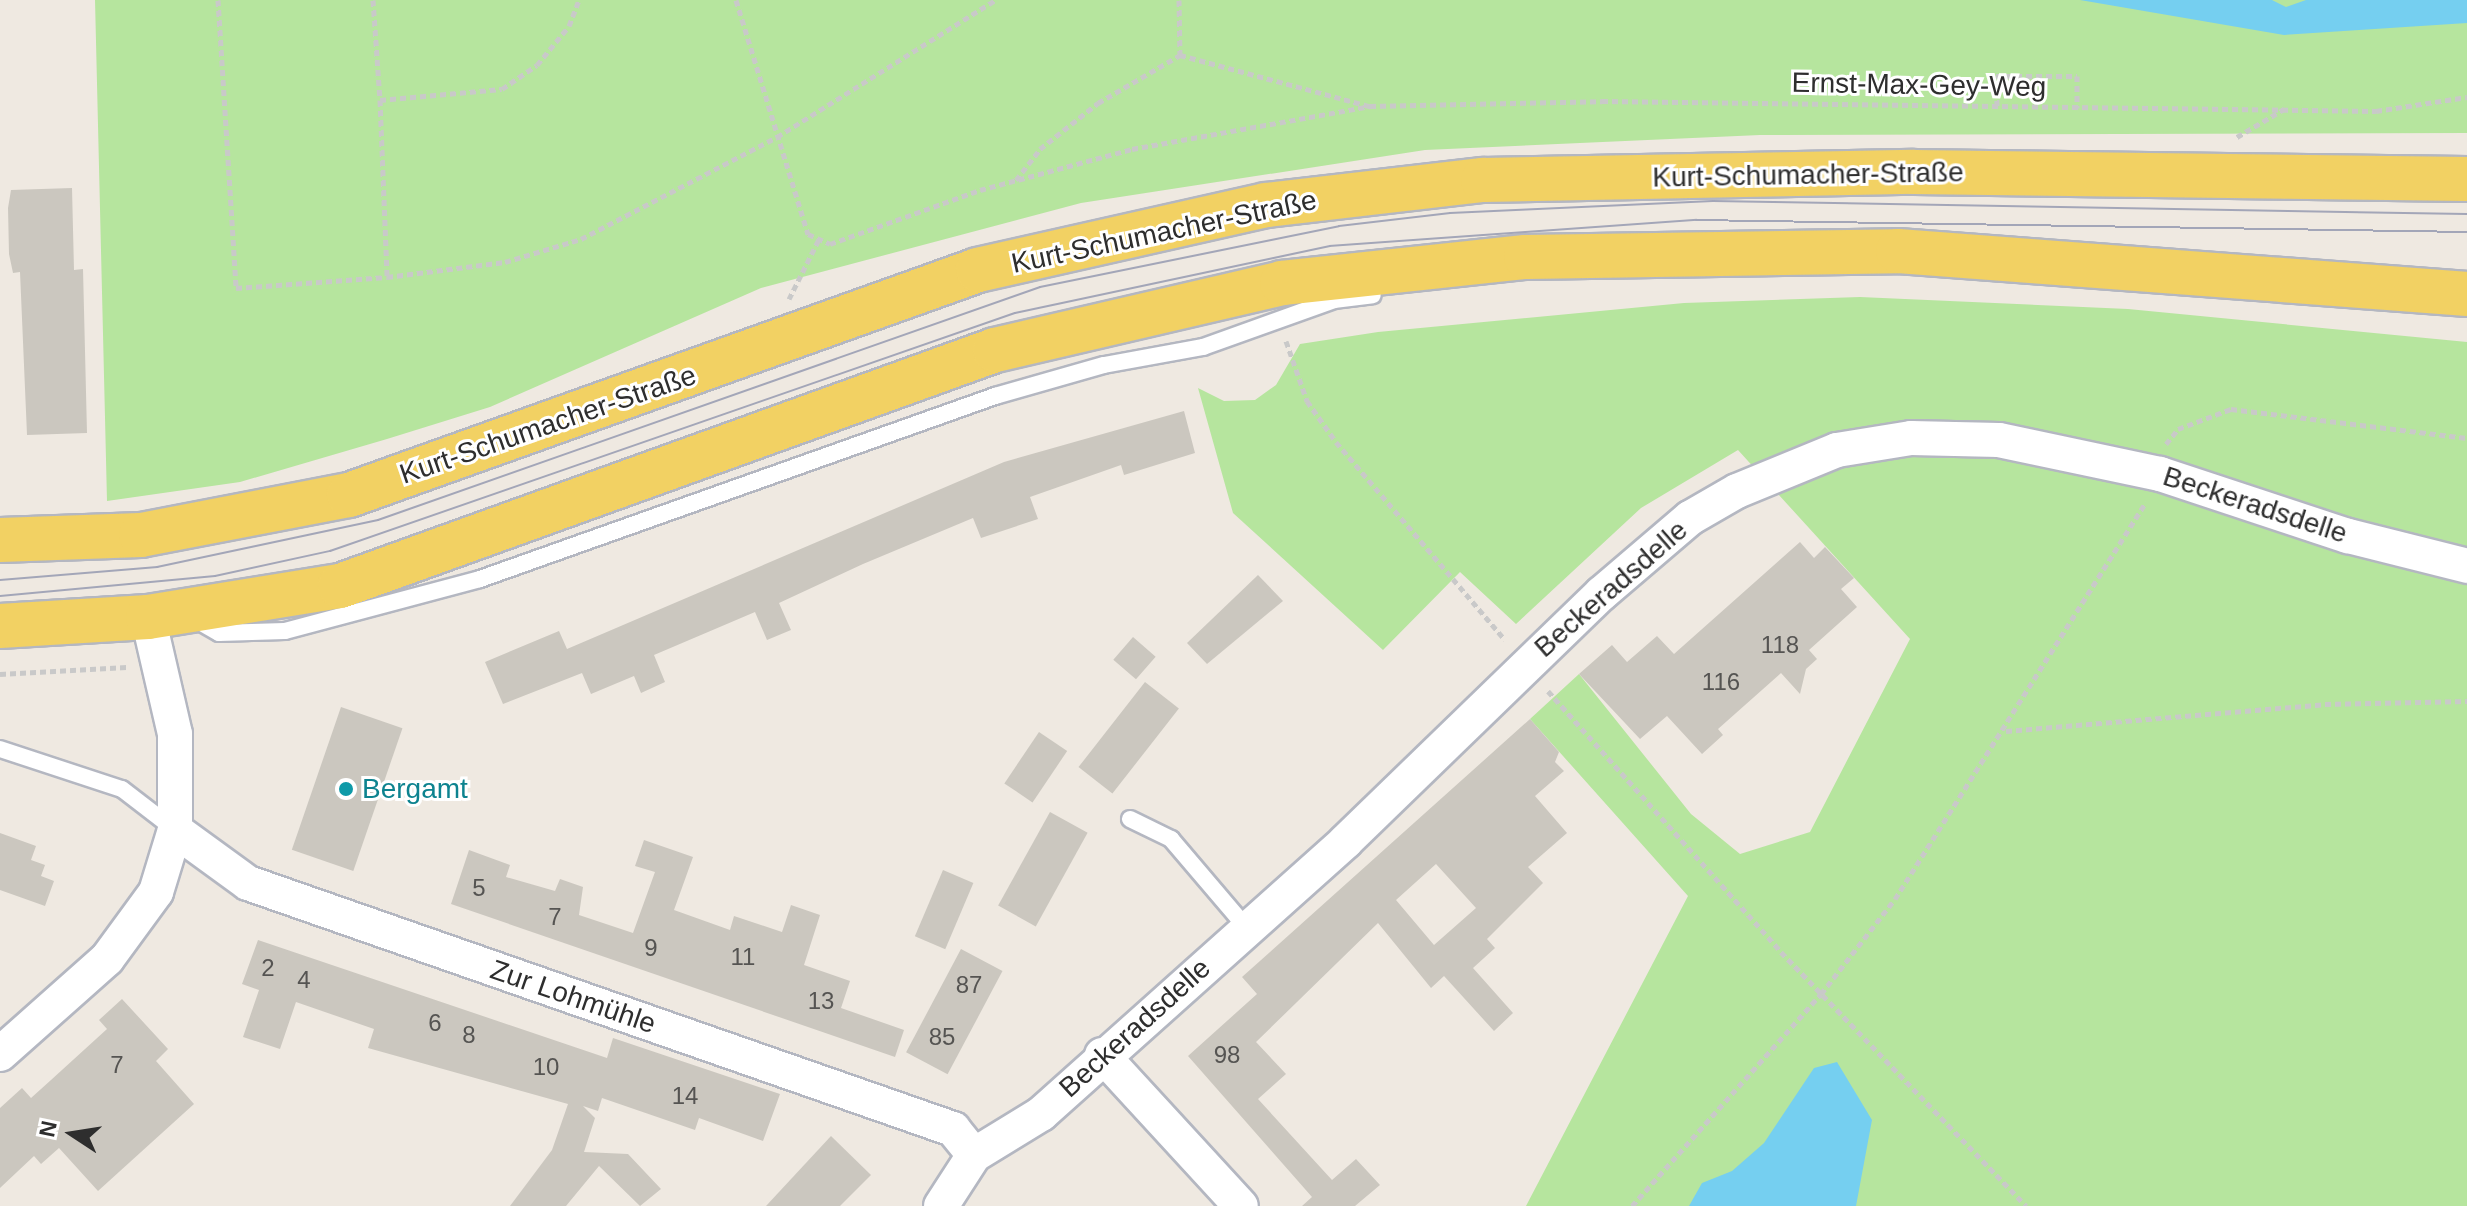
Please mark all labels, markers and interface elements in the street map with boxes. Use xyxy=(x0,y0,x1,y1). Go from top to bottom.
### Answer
street label: Ernst-Max-Gey-Weg xyxy=(1791,66,2047,104)
street label: Kurt-Schumacher-Straße xyxy=(1652,155,1964,195)
street label: Kurt-Schumacher-Straße xyxy=(1008,183,1320,281)
street label: Kurt-Schumacher-Straße xyxy=(395,358,701,492)
street label: Beckeradsdelle xyxy=(2159,459,2351,551)
street label: Beckeradsdelle xyxy=(1528,514,1694,664)
house number: 118 xyxy=(1761,631,1799,659)
house number: 116 xyxy=(1702,668,1740,696)
place label: Bergamt xyxy=(362,772,468,806)
marker: Bergamt xyxy=(337,780,355,798)
house number: 5 xyxy=(472,874,486,902)
house number: 7 xyxy=(548,903,562,931)
house number: 9 xyxy=(644,934,658,962)
house number: 11 xyxy=(731,943,755,971)
street label: Beckeradsdelle xyxy=(1053,951,1217,1105)
street label: Zur Lohmühle xyxy=(486,953,660,1041)
house number: 2 xyxy=(261,954,275,982)
house number: 4 xyxy=(297,966,311,994)
house number: 87 xyxy=(956,971,982,999)
house number: 13 xyxy=(808,987,834,1015)
house number: 6 xyxy=(428,1009,442,1037)
house number: 8 xyxy=(462,1021,476,1049)
house number: 85 xyxy=(929,1023,955,1051)
house number: 98 xyxy=(1214,1041,1240,1069)
house number: 7 xyxy=(110,1051,124,1079)
house number: 10 xyxy=(533,1053,559,1081)
house number: 14 xyxy=(672,1082,698,1110)
north arrow xyxy=(32,1094,112,1174)
text: N xyxy=(34,1119,62,1139)

